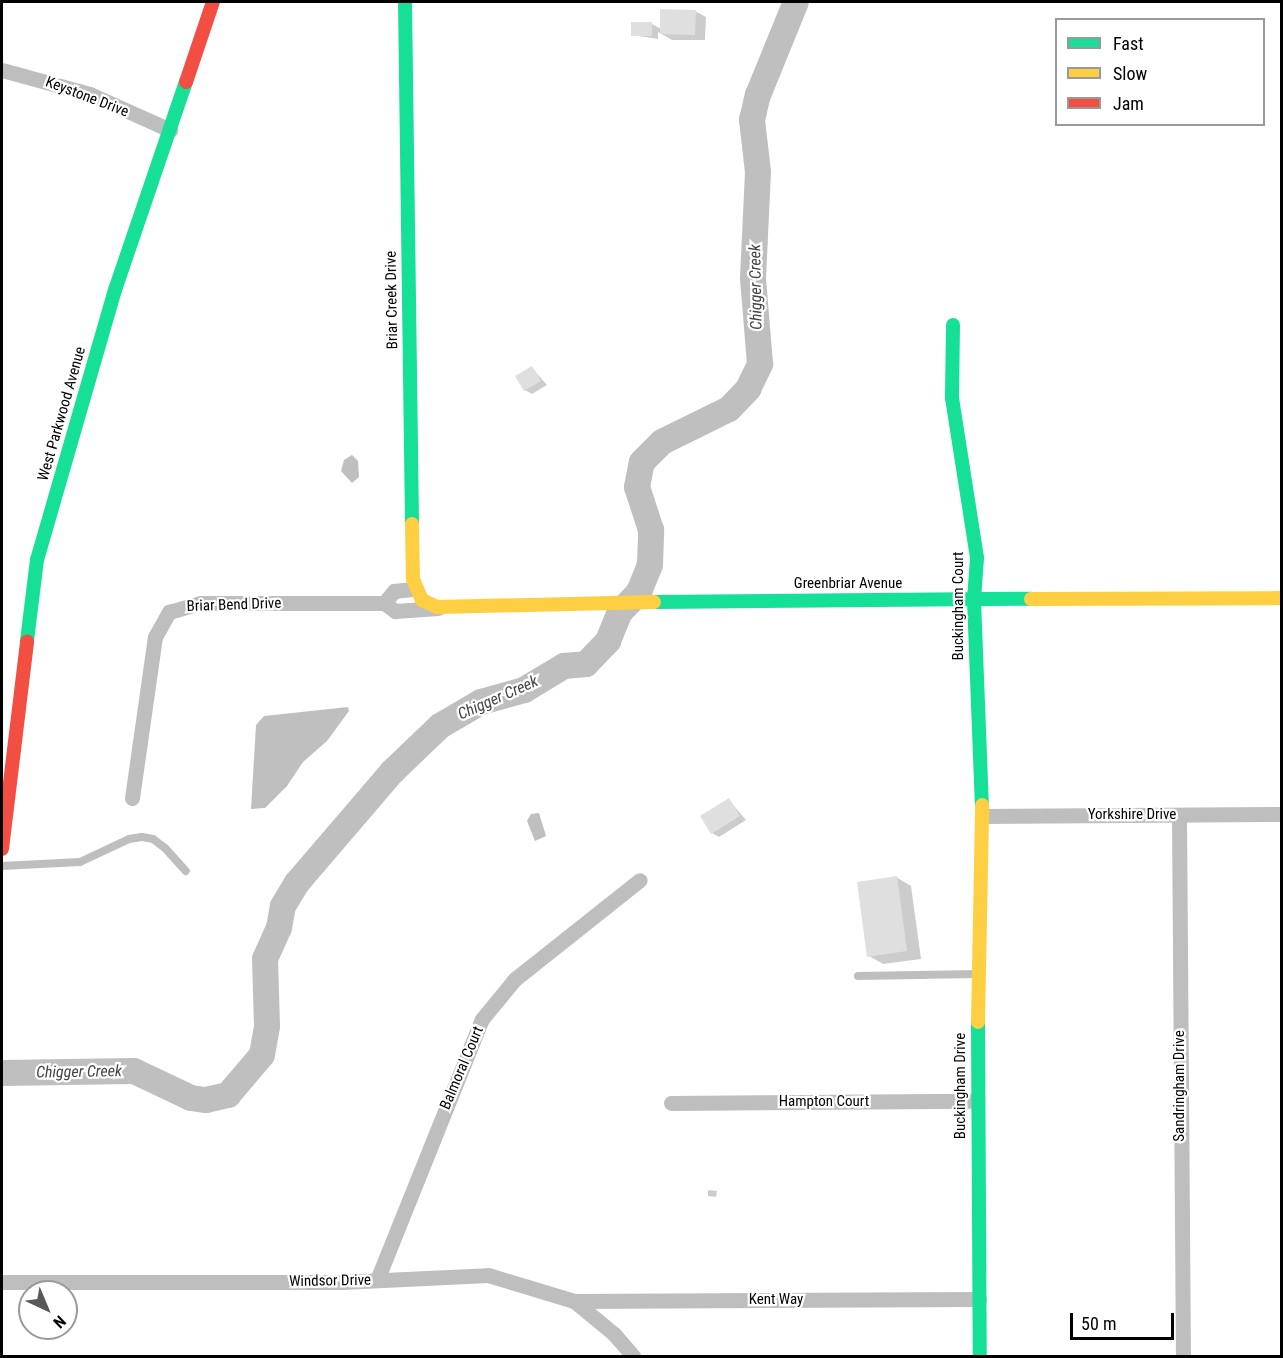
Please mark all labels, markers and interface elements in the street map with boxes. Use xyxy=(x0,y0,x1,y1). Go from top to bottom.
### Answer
legend xyxy=(1055,18,1265,126)
text: Fast xyxy=(1113,33,1144,54)
text: Slow xyxy=(1113,63,1147,84)
street label: Keystone Drive xyxy=(43,73,131,121)
text: Jam xyxy=(1113,93,1144,114)
water label: Chigger Creek xyxy=(746,244,766,330)
street label: Briar Creek Drive xyxy=(382,251,402,349)
street label: West Parkwood Avenue xyxy=(34,345,90,483)
street label: Buckingham Court xyxy=(950,551,968,661)
street label: Greenbriar Avenue xyxy=(794,575,902,593)
street label: Briar Bend Drive xyxy=(186,594,282,616)
water label: Chigger Creek xyxy=(455,672,541,724)
street label: Yorkshire Drive xyxy=(1088,806,1176,824)
street label: Balmoral Court xyxy=(436,1024,488,1112)
street label: Sandringham Drive xyxy=(1171,1030,1189,1142)
street label: Buckingham Drive xyxy=(952,1033,970,1139)
water label: Chigger Creek xyxy=(36,1062,122,1082)
street label: Hampton Court xyxy=(779,1093,869,1111)
street label: Windsor Drive xyxy=(289,1271,371,1291)
north arrow xyxy=(18,1280,78,1340)
street label: Kent Way xyxy=(749,1291,803,1309)
scale bar xyxy=(1073,1301,1176,1339)
text: N xyxy=(49,1312,70,1332)
text: 50 m xyxy=(1081,1313,1116,1334)

